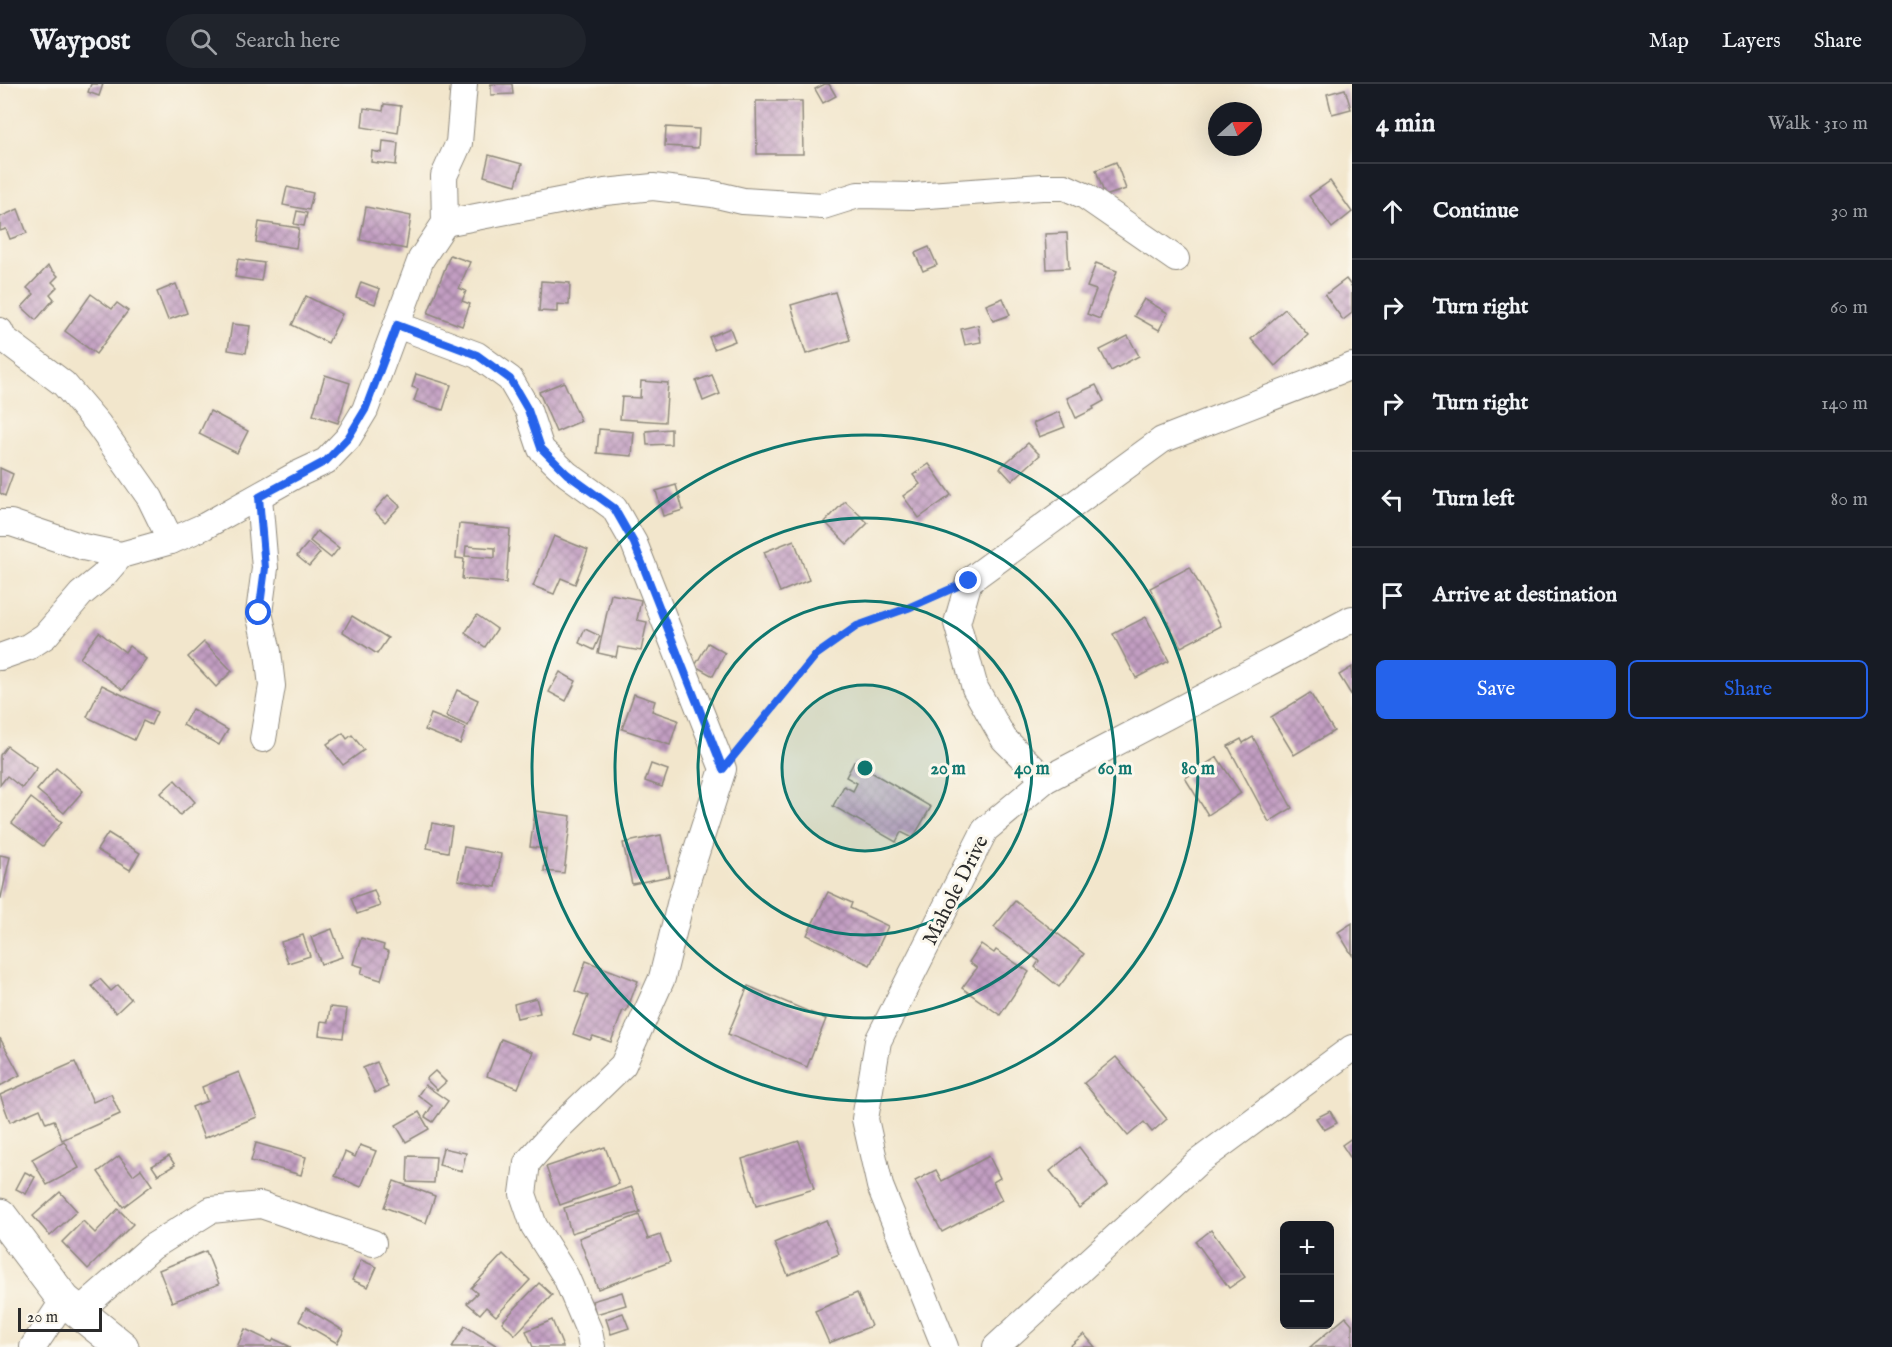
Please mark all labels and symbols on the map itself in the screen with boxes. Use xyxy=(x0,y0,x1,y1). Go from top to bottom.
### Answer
north arrow xyxy=(1208,102,1262,156)
route end xyxy=(955,567,981,593)
route start xyxy=(245,599,271,625)
centre of rings xyxy=(855,758,875,778)
text: 20 m xyxy=(930,758,966,781)
text: 40 m xyxy=(1014,758,1050,781)
text: 60 m xyxy=(1098,758,1132,781)
text: 80 m xyxy=(1181,758,1215,781)
street label: Mahole Drive xyxy=(917,831,996,950)
scale bar xyxy=(18,1305,102,1332)

